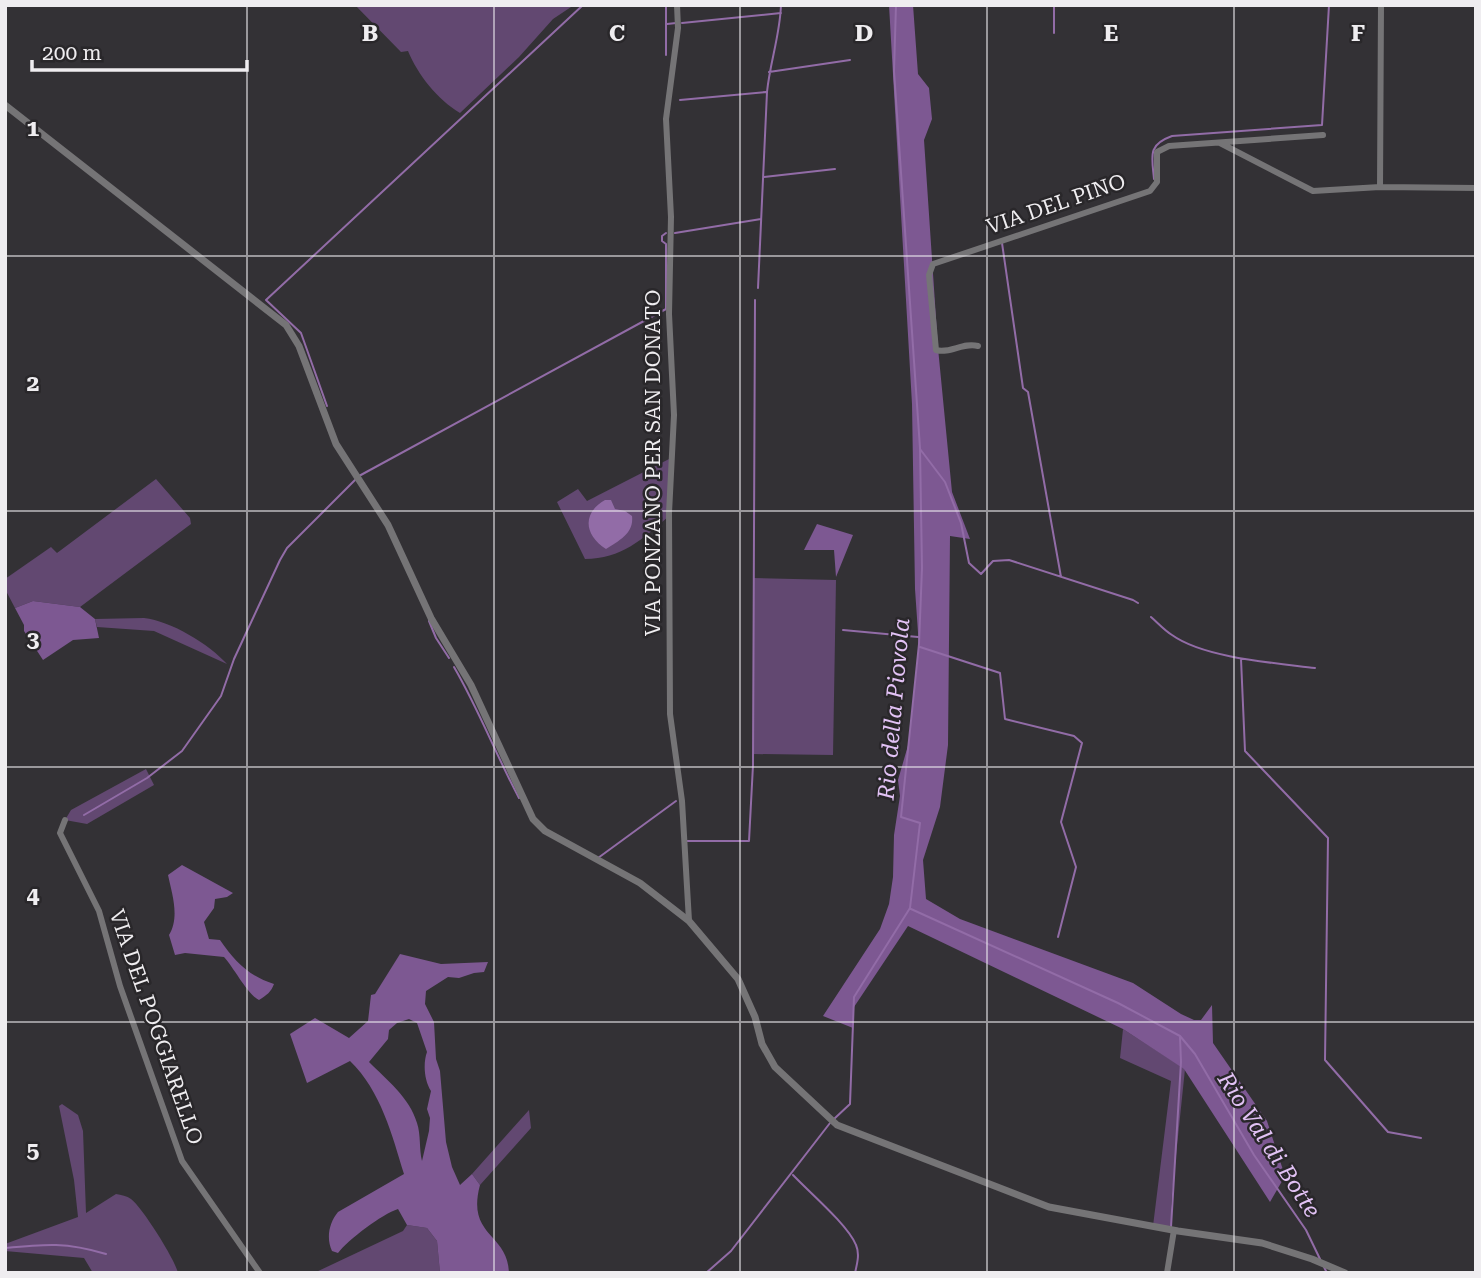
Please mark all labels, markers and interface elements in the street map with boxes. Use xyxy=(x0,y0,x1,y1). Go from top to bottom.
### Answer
text: B xyxy=(362,20,378,47)
text: C xyxy=(609,20,625,47)
text: D xyxy=(855,20,873,47)
text: E xyxy=(1104,20,1118,47)
text: F xyxy=(1351,20,1365,47)
scale bar xyxy=(32,28,247,72)
text: 200 m xyxy=(42,41,102,65)
text: 1 xyxy=(27,115,40,142)
street label: VIA DEL PINO xyxy=(983,169,1129,239)
street label: VIA PONZANO PER SAN DONATO xyxy=(641,290,665,636)
text: 2 xyxy=(27,370,39,397)
water label: Rio della Piovola xyxy=(873,617,915,802)
text: 3 xyxy=(27,626,40,653)
text: 4 xyxy=(27,882,40,909)
street label: VIA DEL POGGIARELLO xyxy=(104,906,208,1148)
water label: Rio Val di Botte xyxy=(1211,1067,1326,1223)
text: 5 xyxy=(27,1137,40,1164)

